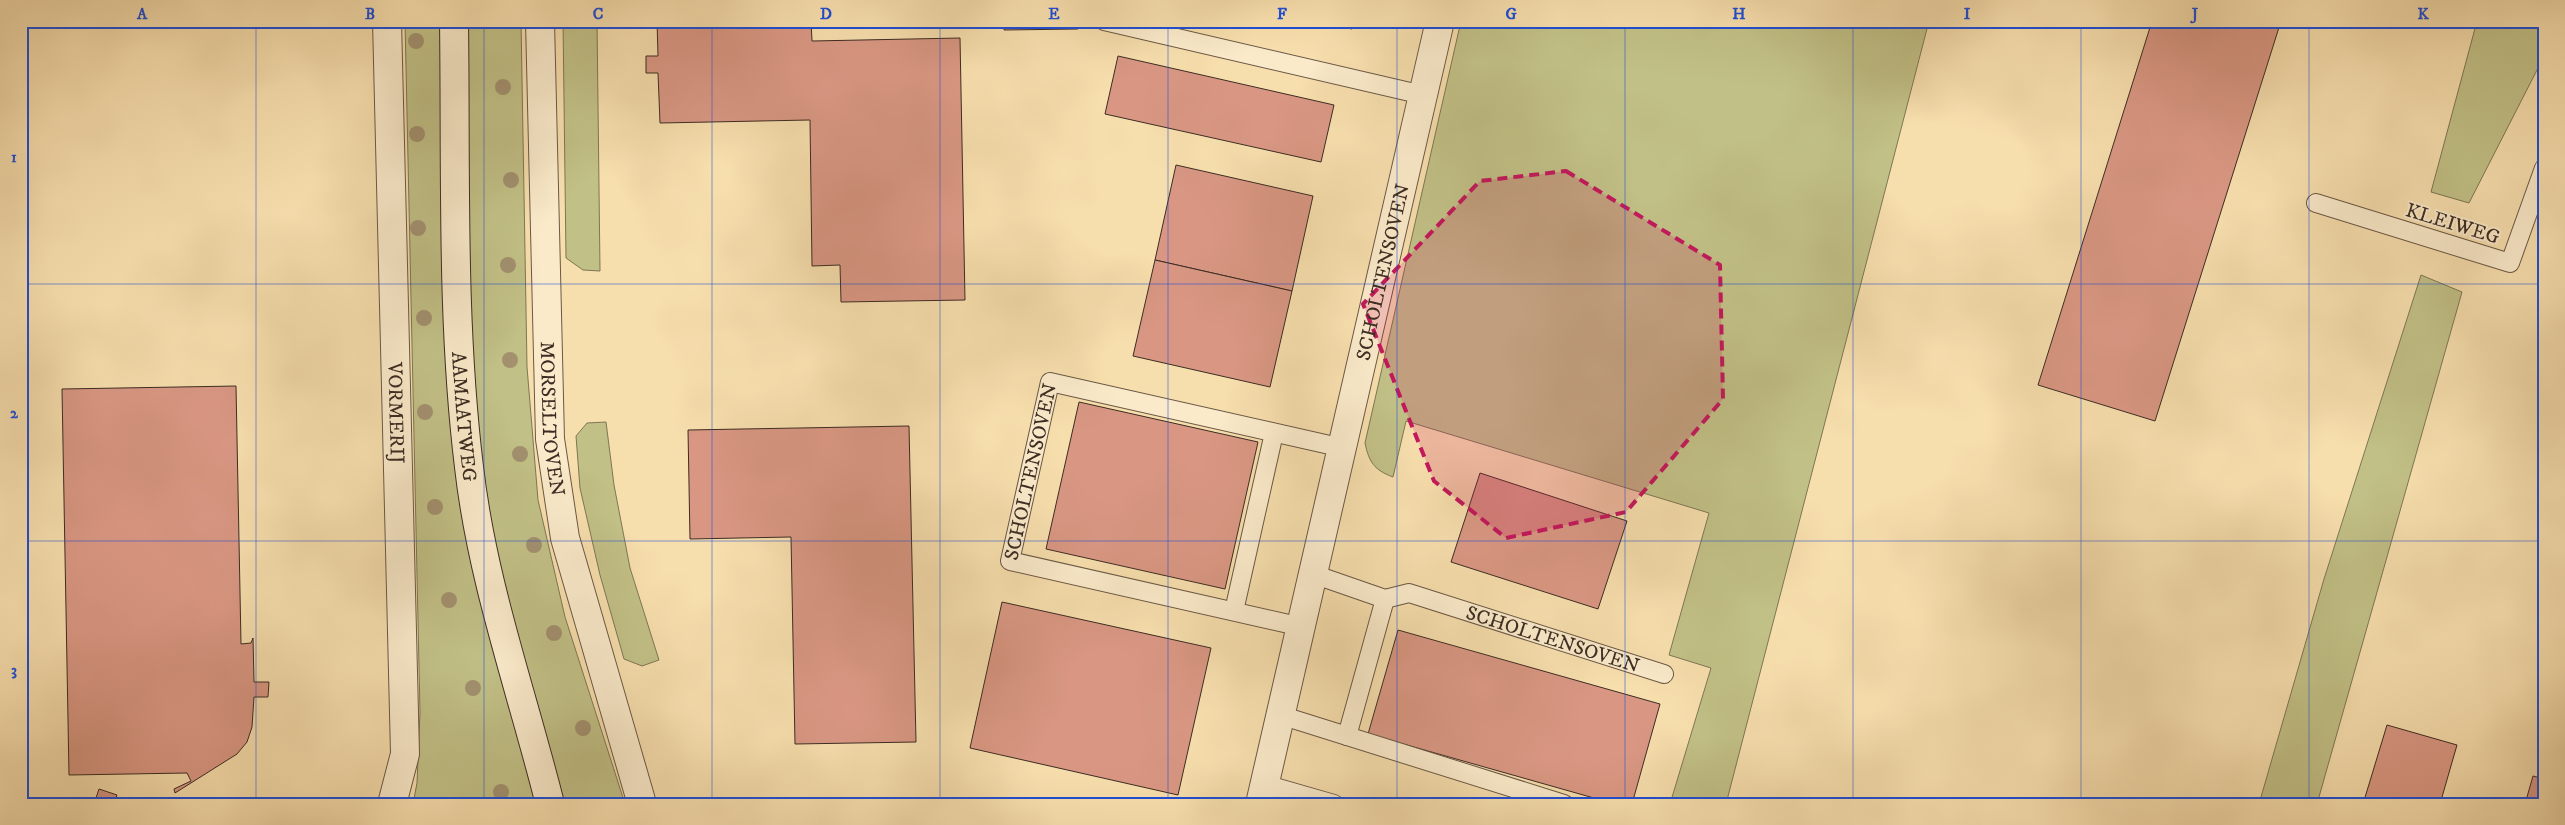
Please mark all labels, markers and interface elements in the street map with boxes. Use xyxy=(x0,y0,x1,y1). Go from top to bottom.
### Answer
text: A xyxy=(136,4,148,24)
text: B xyxy=(365,4,375,24)
text: C xyxy=(593,4,603,24)
text: D xyxy=(820,4,832,24)
text: E xyxy=(1048,4,1060,24)
text: F xyxy=(1277,4,1287,24)
text: G xyxy=(1505,4,1517,24)
text: H xyxy=(1732,4,1746,24)
text: I xyxy=(1964,4,1971,24)
text: J xyxy=(2190,4,2199,24)
text: K xyxy=(2417,4,2429,24)
text: 1 xyxy=(11,147,17,167)
street label: SCHOLTENSOVEN xyxy=(1351,181,1416,363)
street label: KLEIWEG xyxy=(2402,198,2503,251)
street label: MORSELTOVEN xyxy=(534,341,569,498)
street label: AAMAATWEG xyxy=(445,351,482,483)
street label: VORMERIJ xyxy=(381,361,409,464)
street label: SCHOLTENSOVEN xyxy=(1000,381,1063,563)
text: 2 xyxy=(10,403,19,423)
street label: SCHOLTENSOVEN xyxy=(1463,601,1642,679)
text: 3 xyxy=(11,660,17,680)

